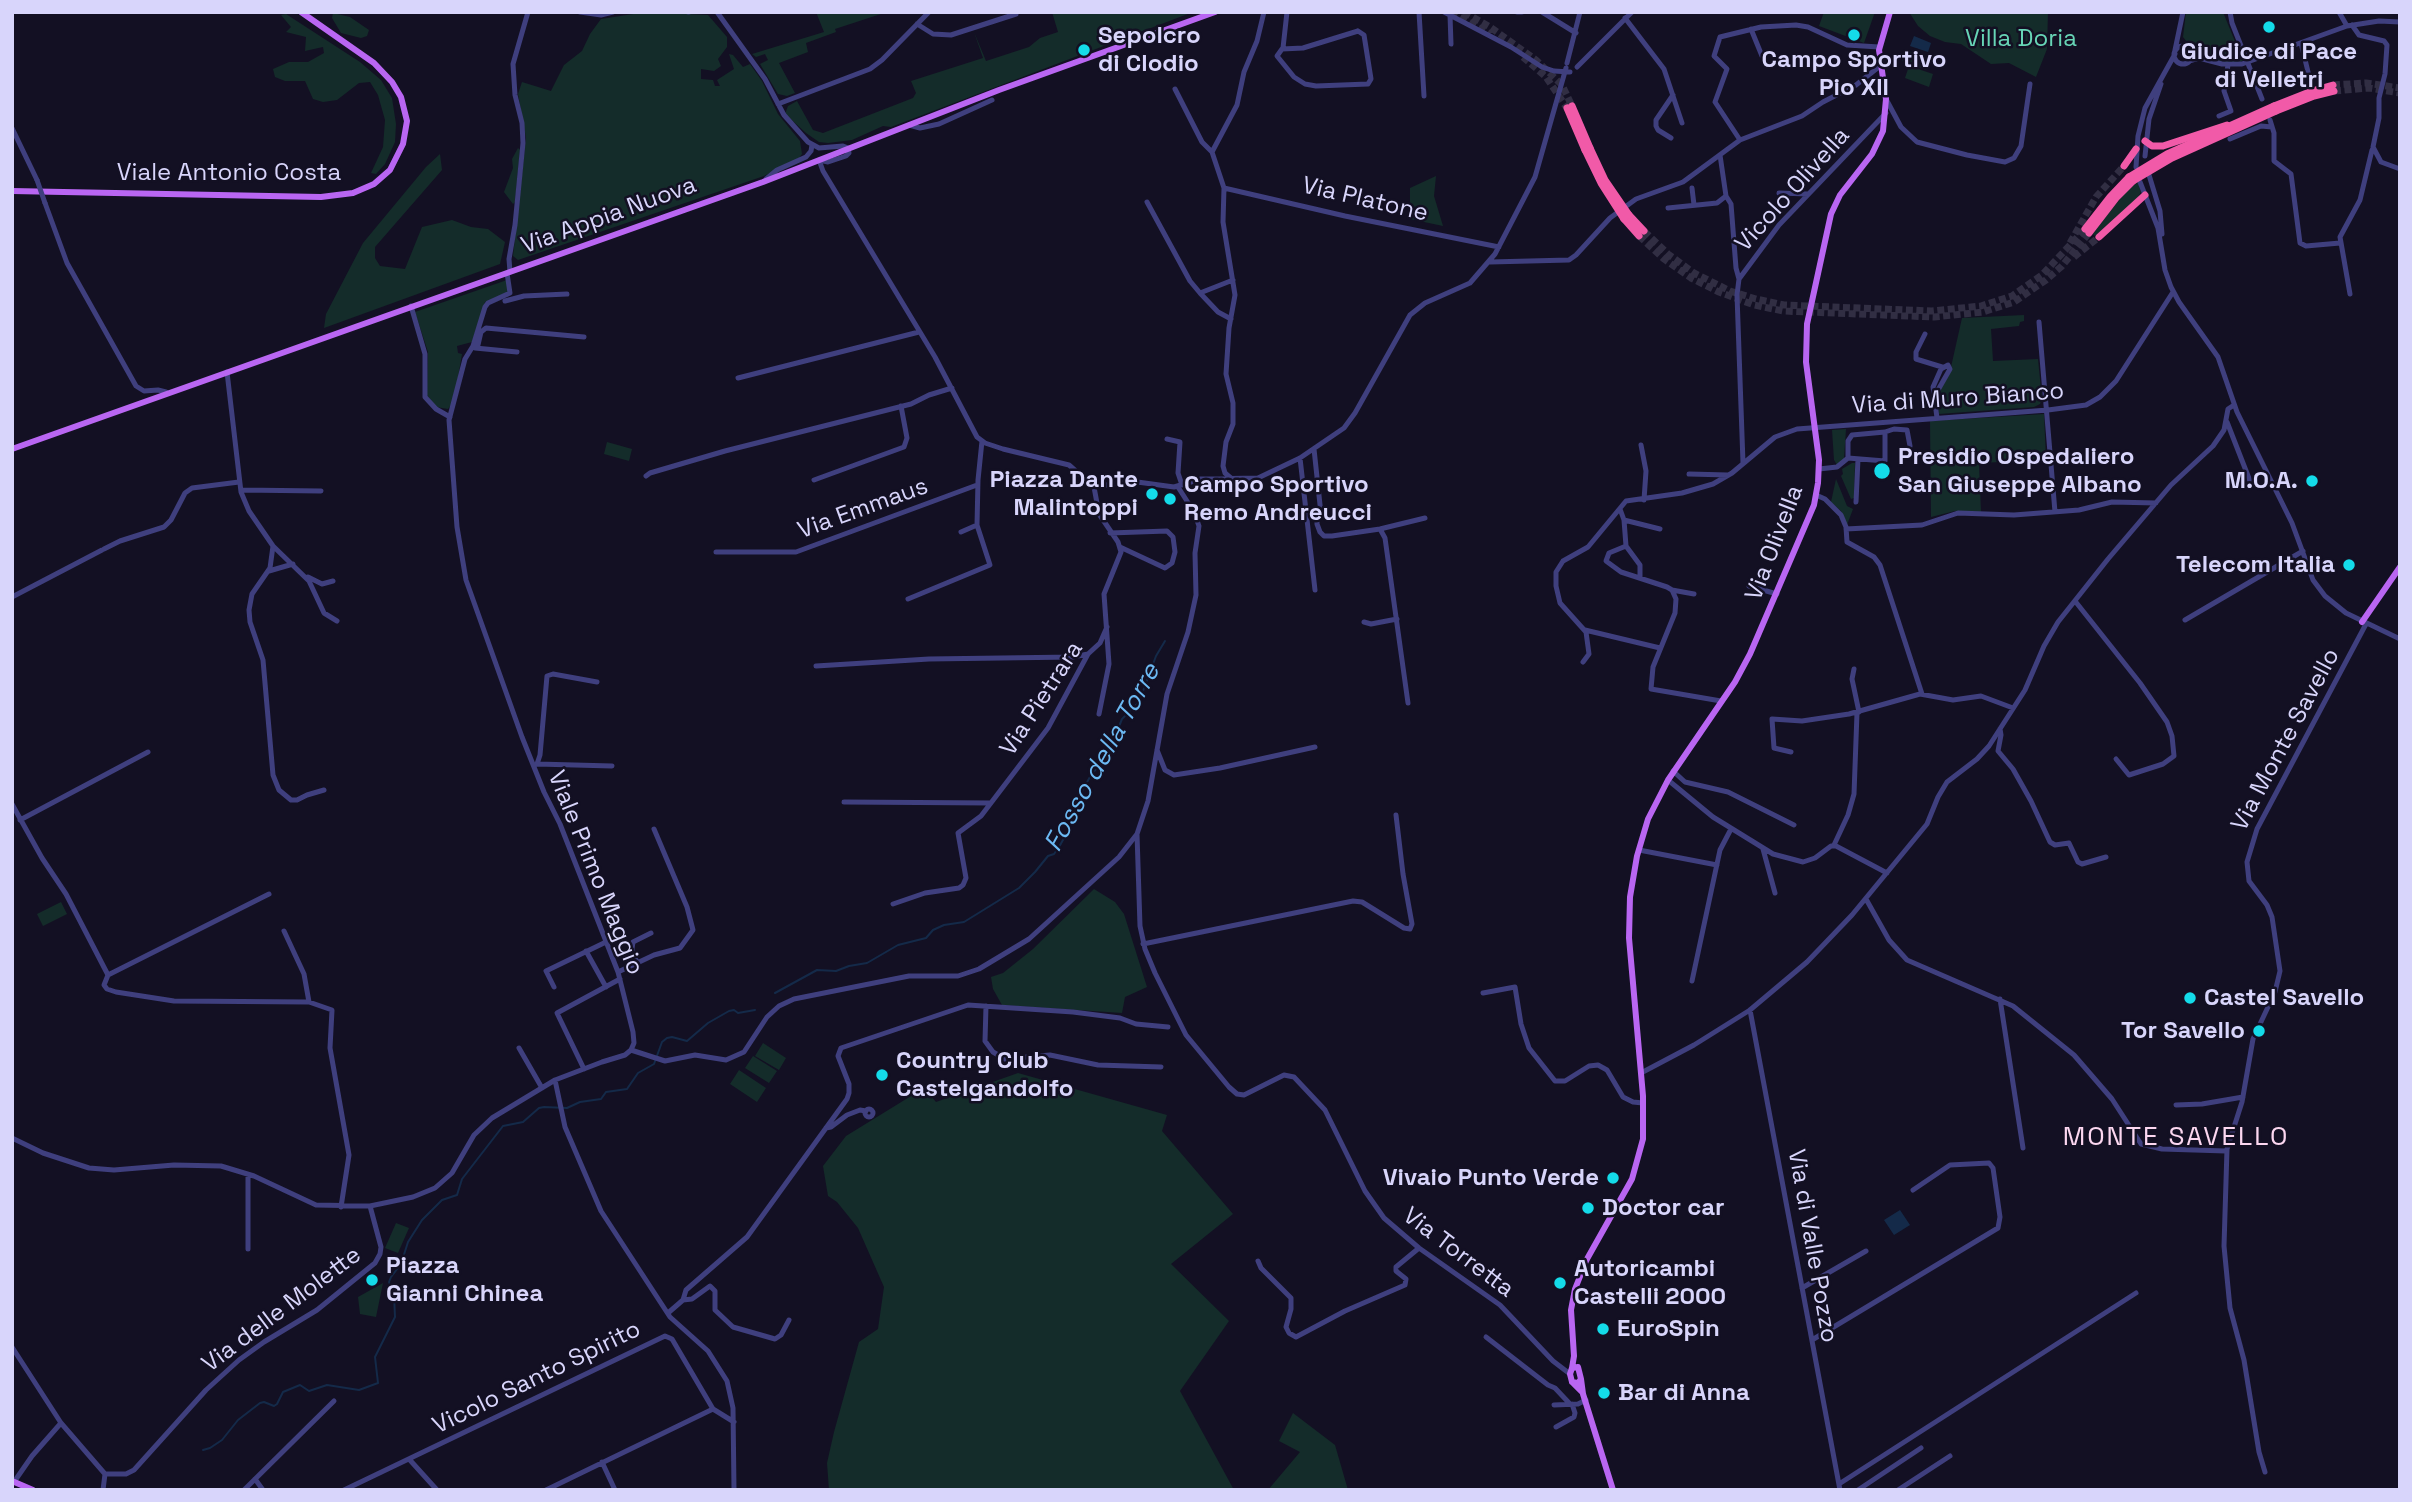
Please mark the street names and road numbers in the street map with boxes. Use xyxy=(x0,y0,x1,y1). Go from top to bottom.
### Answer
street label: Vicolo Olivella xyxy=(1730,122,1856,258)
street label: Viale Antonio Costa xyxy=(117,159,341,187)
street label: Via Appia Nuova xyxy=(518,171,700,261)
street label: Via Platone xyxy=(1299,172,1431,228)
street label: Via di Muro Bianco xyxy=(1851,377,2065,421)
street label: Via Emmaus xyxy=(794,472,932,546)
street label: Via Olivella xyxy=(1740,481,1810,605)
street label: Via Pietrara xyxy=(994,636,1090,762)
street label: Via Monte Savello xyxy=(2226,644,2346,836)
street label: Viale Primo Maggio xyxy=(541,767,649,979)
street label: Via di Valle Pozzo xyxy=(1781,1147,1843,1345)
street label: Via Torretta xyxy=(1397,1202,1519,1304)
street label: Via delle Molette xyxy=(197,1241,367,1379)
street label: Vicolo Santo Spirito xyxy=(428,1315,646,1441)

